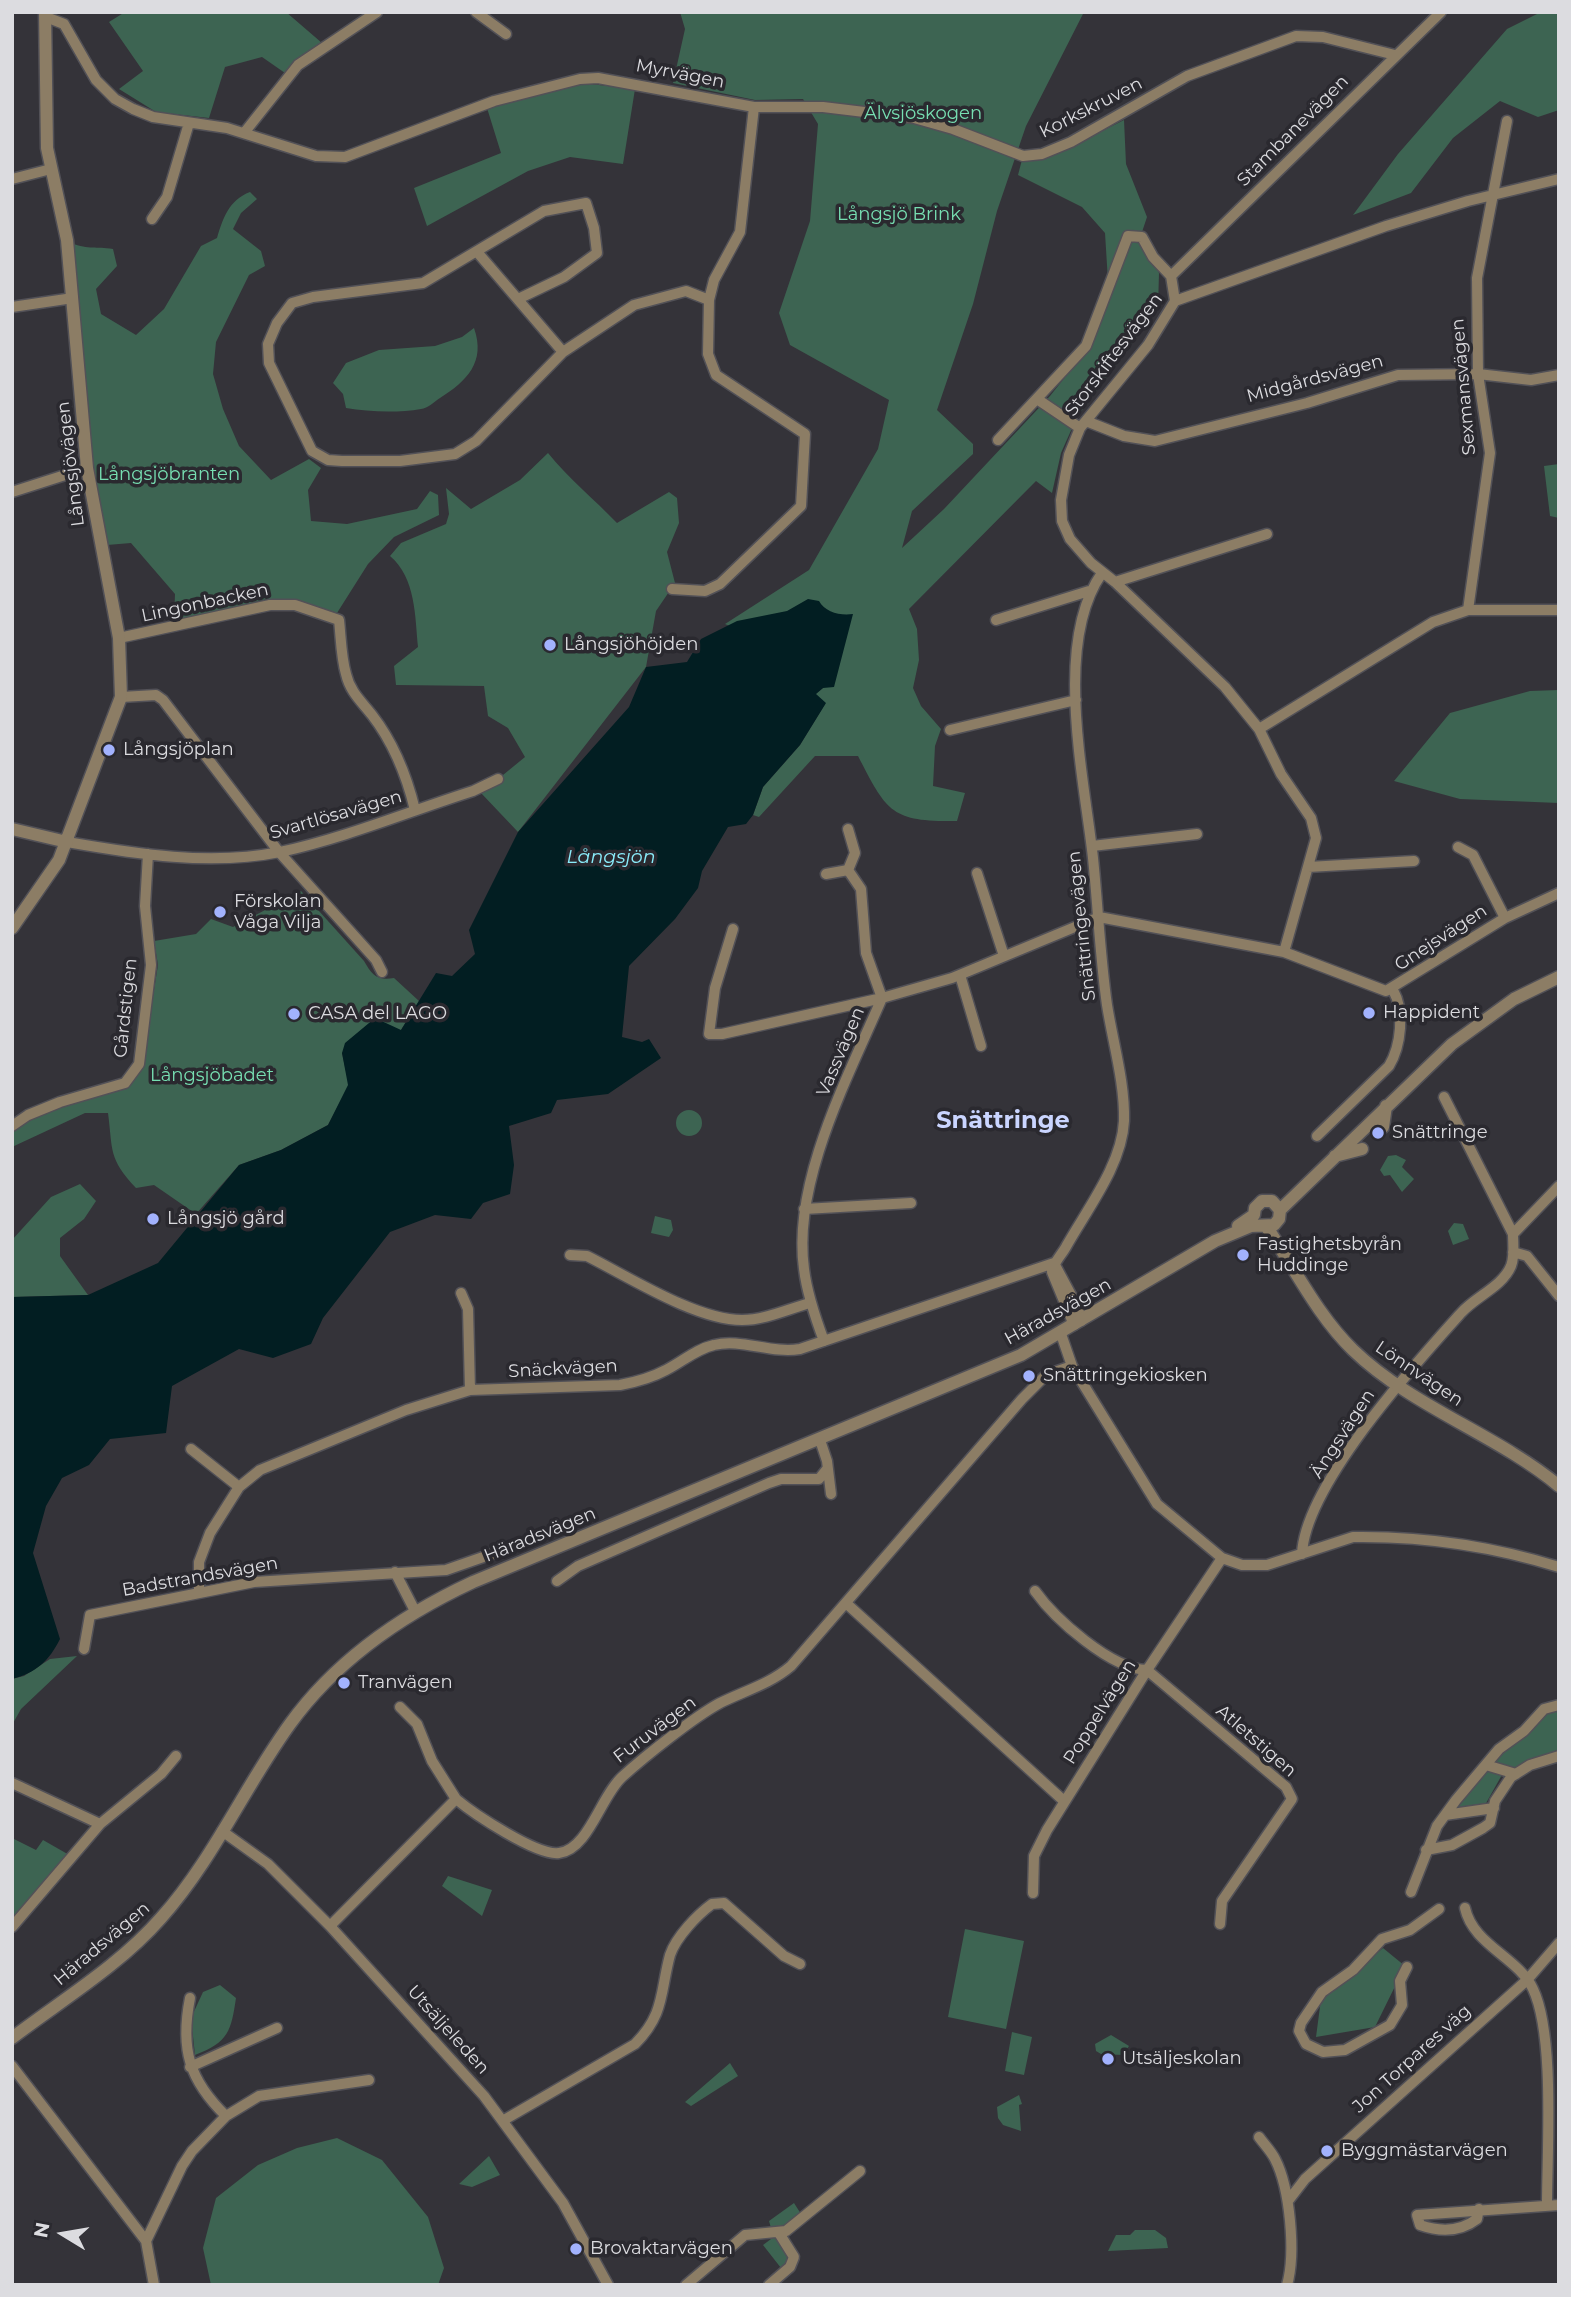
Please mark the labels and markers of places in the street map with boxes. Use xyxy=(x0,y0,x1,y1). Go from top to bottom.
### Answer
place label: Långsjöhöjden xyxy=(564,634,698,656)
marker: Långsjöhöjden xyxy=(542,637,558,653)
place label: Långsjöplan xyxy=(123,739,234,761)
marker: Långsjöplan xyxy=(101,742,117,758)
place label: Förskolan Våga Vilja xyxy=(234,891,322,934)
marker: Förskolan Våga Vilja xyxy=(212,904,228,920)
place label: Happident xyxy=(1383,1002,1480,1024)
place label: CASA del LAGO xyxy=(308,1003,447,1025)
marker: Happident xyxy=(1361,1005,1377,1021)
marker: CASA del LAGO xyxy=(286,1006,302,1022)
place label: Snättringe xyxy=(1392,1122,1488,1144)
marker: Snättringe xyxy=(1370,1125,1386,1141)
place label: Långsjö gård xyxy=(167,1208,285,1230)
marker: Långsjö gård xyxy=(145,1211,161,1227)
place label: Fastighetsbyrån Huddinge xyxy=(1257,1234,1402,1276)
marker: Fastighetsbyrån Huddinge xyxy=(1235,1247,1251,1263)
place label: Snättringekiosken xyxy=(1043,1365,1208,1387)
marker: Snättringekiosken xyxy=(1021,1368,1037,1384)
place label: Tranvägen xyxy=(358,1672,453,1694)
marker: Tranvägen xyxy=(336,1675,352,1691)
place label: Utsäljeskolan xyxy=(1122,2048,1242,2070)
marker: Utsäljeskolan xyxy=(1100,2051,1116,2067)
place label: Byggmästarvägen xyxy=(1341,2140,1508,2162)
marker: Byggmästarvägen xyxy=(1319,2143,1335,2159)
place label: Brovaktarvägen xyxy=(590,2238,733,2260)
marker: Brovaktarvägen xyxy=(568,2241,584,2257)

